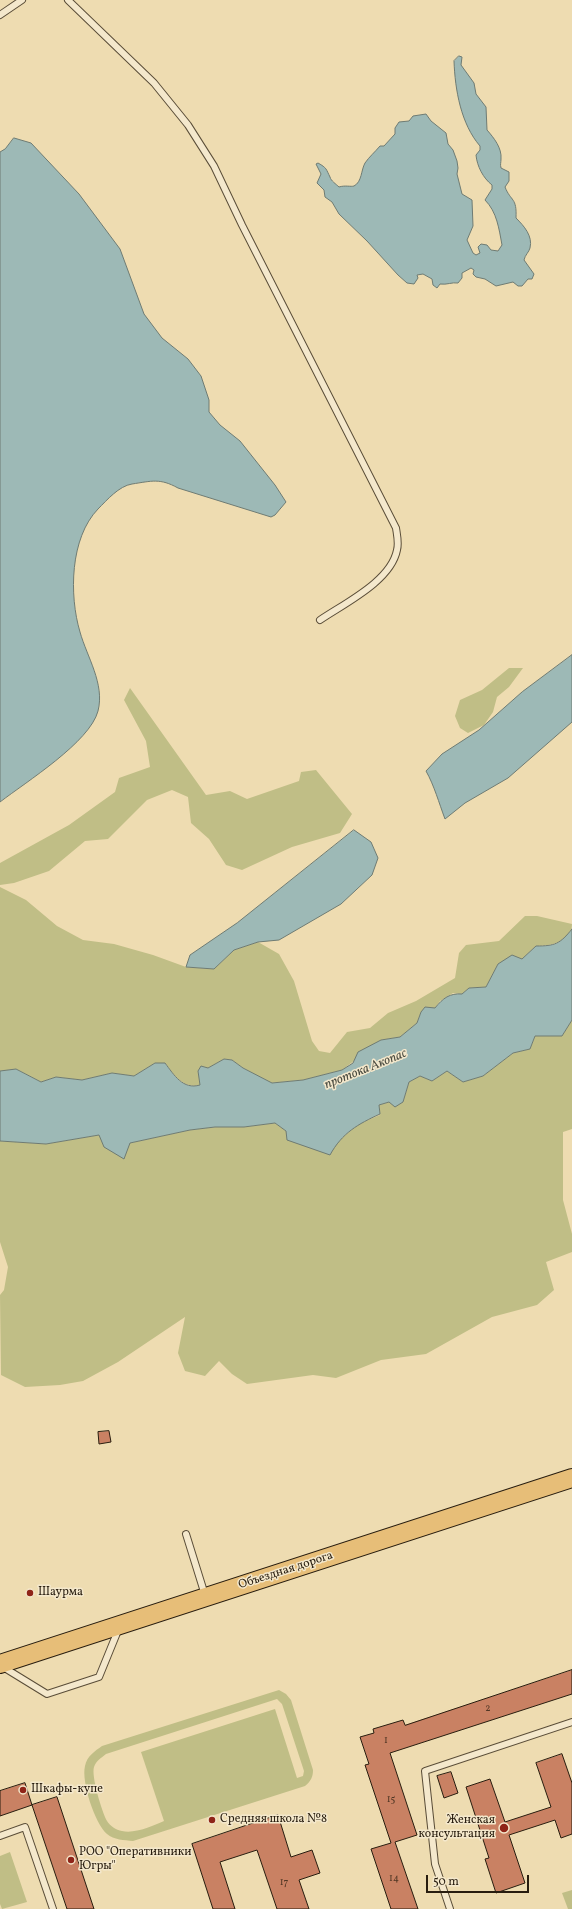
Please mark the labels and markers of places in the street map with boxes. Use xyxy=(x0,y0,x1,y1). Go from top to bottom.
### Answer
place label: Шаурма xyxy=(38,1586,83,1600)
marker: Шаурма xyxy=(25,1588,35,1598)
place label: Шкафы-купе xyxy=(31,1783,103,1797)
marker: Шкафы-купе xyxy=(18,1785,28,1795)
place label: Средняя школа №8 xyxy=(220,1813,327,1827)
place label: Женская консультация xyxy=(419,1814,495,1842)
marker: Средняя школа №8 xyxy=(207,1815,217,1825)
marker: Женская консультация xyxy=(498,1822,510,1834)
place label: РОО "Оперативники Югры" xyxy=(79,1846,192,1874)
marker: РОО "Оперативники Югры" xyxy=(66,1855,76,1865)

